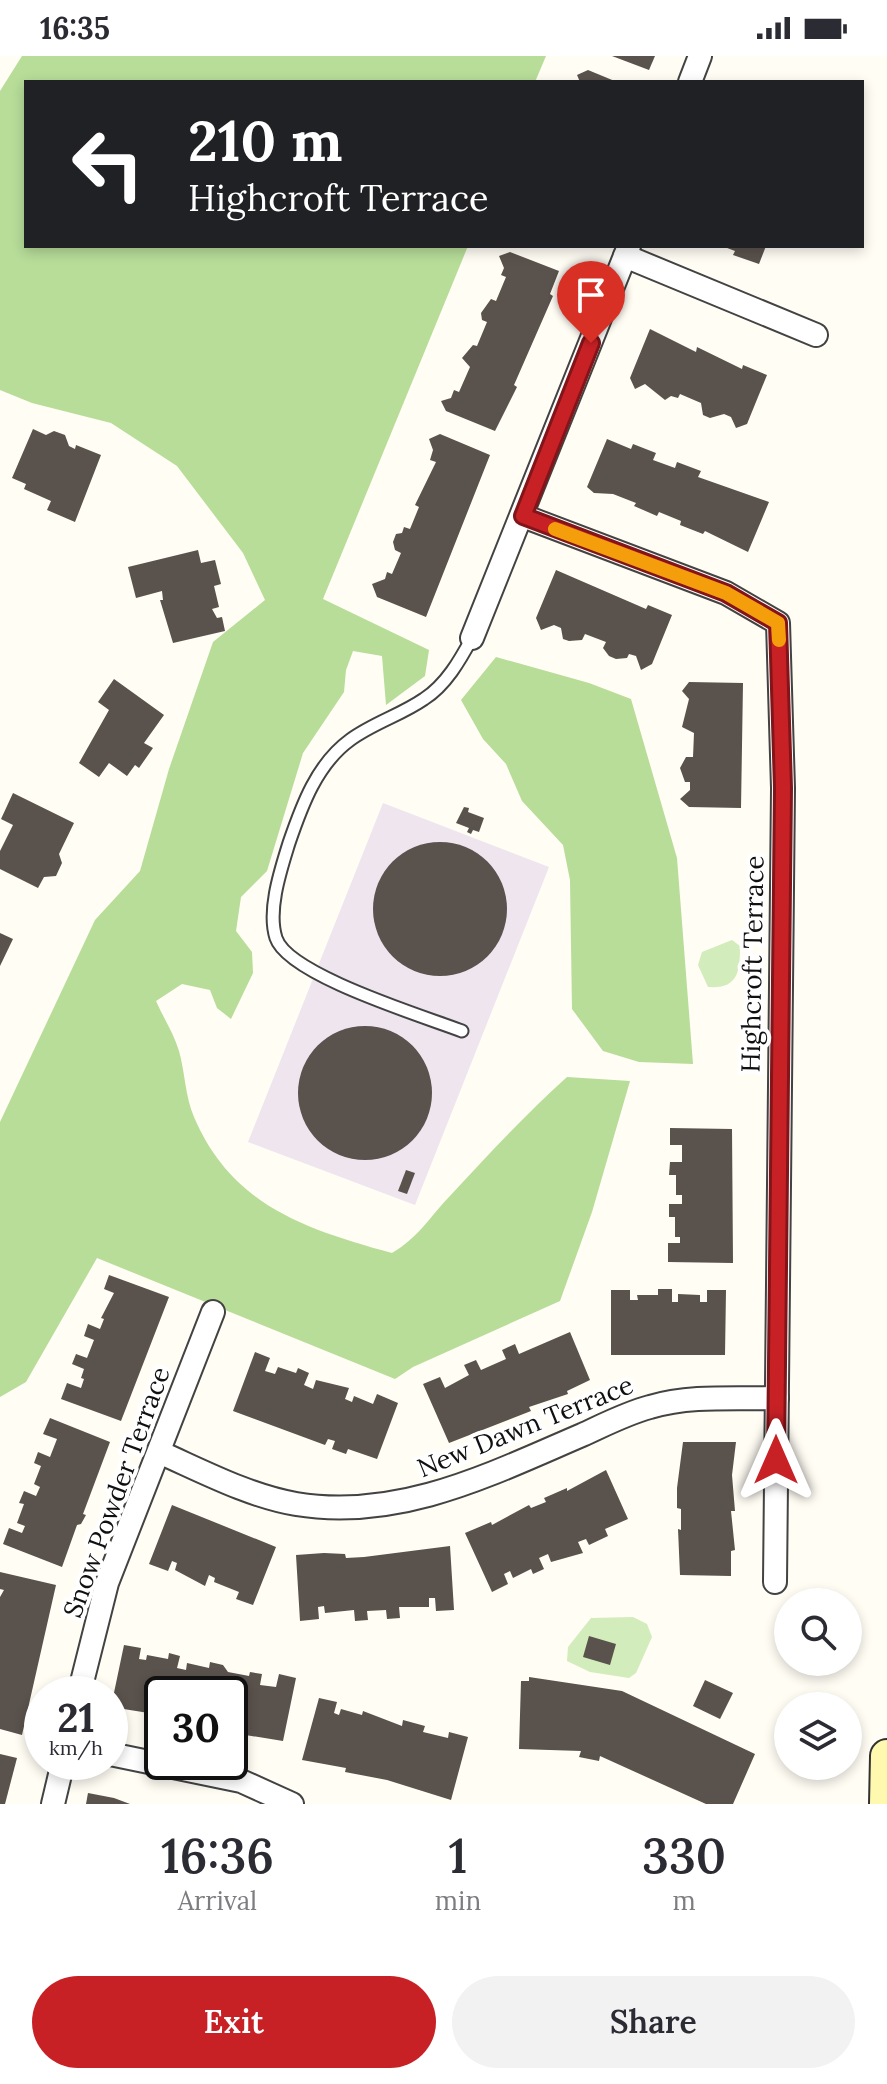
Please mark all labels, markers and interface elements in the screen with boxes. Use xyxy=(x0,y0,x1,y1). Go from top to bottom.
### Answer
text: 16:35 xyxy=(40,9,110,47)
text: 210 m xyxy=(188,105,342,176)
icon: left xyxy=(56,112,160,216)
text: Highcroft Terrace xyxy=(188,175,488,221)
pin xyxy=(557,261,625,343)
icon: arrive xyxy=(569,273,613,317)
street label: Highcroft Terrace xyxy=(734,855,770,1073)
street label: Snow Powder Terrace xyxy=(55,1362,177,1622)
street label: New Dawn Terrace xyxy=(412,1368,638,1484)
position arrow xyxy=(734,1418,818,1502)
map controls xyxy=(774,1588,862,1780)
button: search xyxy=(774,1588,862,1676)
speed limit sign: 30 xyxy=(144,1676,248,1780)
text: 21 xyxy=(57,1692,95,1743)
button: layers xyxy=(774,1692,862,1780)
text: km/h xyxy=(49,1735,103,1760)
text: 16:36 xyxy=(161,1825,274,1886)
text: 1 xyxy=(449,1825,467,1886)
text: 330 xyxy=(642,1825,726,1886)
text: Arrival xyxy=(178,1884,257,1917)
text: min xyxy=(435,1884,481,1917)
text: m xyxy=(672,1884,696,1917)
button: Exit xyxy=(32,1976,436,2068)
button: Share xyxy=(452,1976,855,2068)

